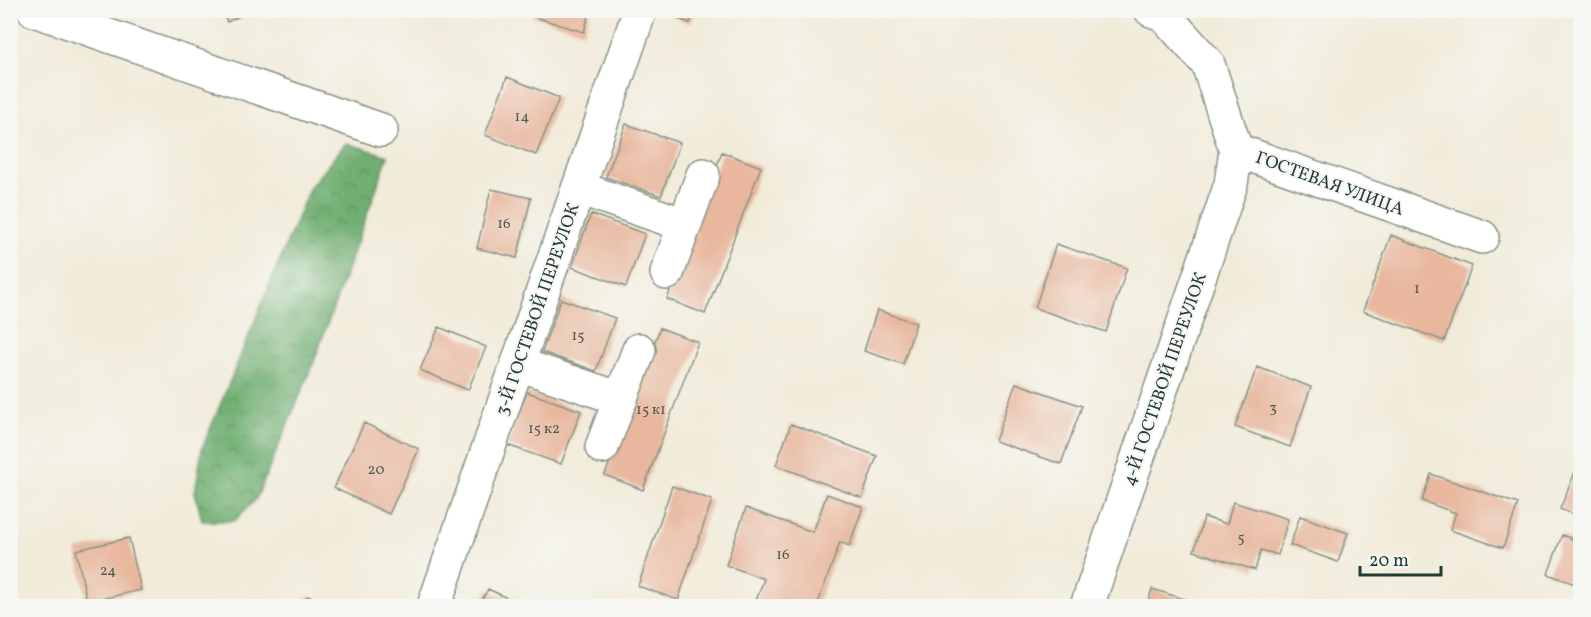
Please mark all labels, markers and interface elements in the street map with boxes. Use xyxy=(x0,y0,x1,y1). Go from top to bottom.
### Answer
house number: 14 xyxy=(515,107,529,128)
street label: ГОСТЕВАЯ УЛИЦА xyxy=(1252,146,1408,223)
street label: 3-Й ГОСТЕВОЙ ПЕРЕУЛОК xyxy=(490,200,587,419)
house number: 16 xyxy=(497,214,511,235)
street label: 4-Й ГОСТЕВОЙ ПЕРЕУЛОК xyxy=(1117,269,1214,490)
house number: 1 xyxy=(1414,279,1420,300)
house number: 15 xyxy=(571,326,585,347)
house number: 3 xyxy=(1269,398,1277,419)
house number: 15 к1 xyxy=(636,400,666,421)
house number: 15 к2 xyxy=(528,419,560,440)
house number: 20 xyxy=(368,460,384,481)
house number: 5 xyxy=(1237,528,1245,549)
scale bar xyxy=(1360,539,1441,577)
house number: 16 xyxy=(776,545,790,566)
text: 20 m xyxy=(1369,549,1409,574)
house number: 24 xyxy=(100,561,116,582)

